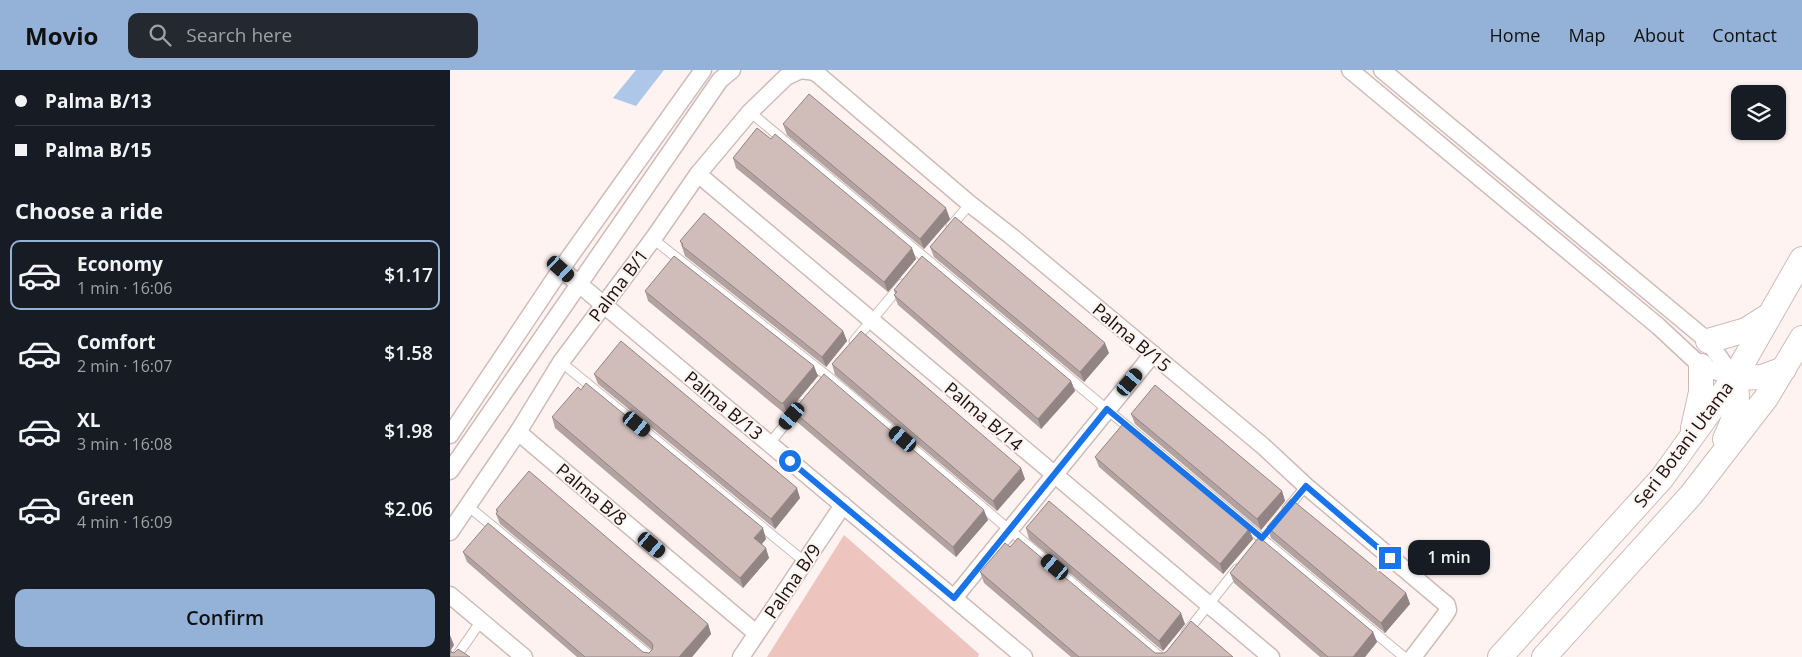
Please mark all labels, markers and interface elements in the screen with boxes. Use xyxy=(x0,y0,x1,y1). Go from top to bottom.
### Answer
search box xyxy=(128,13,478,58)
text: Movio xyxy=(25,19,98,52)
icon: search xyxy=(146,21,174,49)
text: Search here xyxy=(186,22,292,48)
text: Home xyxy=(1490,23,1540,47)
text: Map xyxy=(1568,23,1606,47)
text: About xyxy=(1634,23,1684,47)
text: Contact xyxy=(1712,23,1777,47)
map controls xyxy=(1731,85,1786,140)
button: layers xyxy=(1731,85,1786,140)
text: Palma B/13 xyxy=(45,88,152,114)
text: Palma B/15 xyxy=(45,137,152,163)
text: Choose a ride xyxy=(15,195,163,225)
street label: Palma B/1 xyxy=(583,244,653,326)
text: Economy xyxy=(77,251,163,277)
icon: car xyxy=(17,253,62,298)
car xyxy=(544,253,577,285)
text: $1.17 xyxy=(384,262,433,288)
text: 1 min · 16:06 xyxy=(77,277,172,299)
street label: Palma B/15 xyxy=(1088,297,1176,377)
text: Comfort xyxy=(77,329,156,355)
icon: car xyxy=(17,331,62,376)
text: $1.58 xyxy=(384,340,433,366)
text: 2 min · 16:07 xyxy=(77,355,172,377)
street label: Palma B/13 xyxy=(680,365,768,445)
car xyxy=(1114,366,1145,398)
street label: Palma B/14 xyxy=(940,376,1028,456)
street label: Seri Botani Utama xyxy=(1628,376,1738,512)
car xyxy=(776,400,807,432)
text: XL xyxy=(77,407,100,433)
icon: car xyxy=(17,409,62,454)
car xyxy=(620,409,653,439)
text: $1.98 xyxy=(384,418,433,444)
car xyxy=(886,424,919,454)
text: 3 min · 16:08 xyxy=(77,433,172,455)
route start xyxy=(779,450,801,472)
street label: Palma B/8 xyxy=(552,457,632,531)
text: Green xyxy=(77,485,134,511)
icon: car xyxy=(17,487,62,532)
text: $2.06 xyxy=(384,496,433,522)
text: 4 min · 16:09 xyxy=(77,511,172,533)
car xyxy=(635,530,668,560)
street label: Palma B/9 xyxy=(758,539,826,623)
callout: 1 min xyxy=(1408,540,1490,576)
text: 1 min xyxy=(1427,546,1471,568)
route end xyxy=(1379,547,1401,569)
car xyxy=(1038,552,1071,582)
button: Confirm xyxy=(15,589,435,647)

